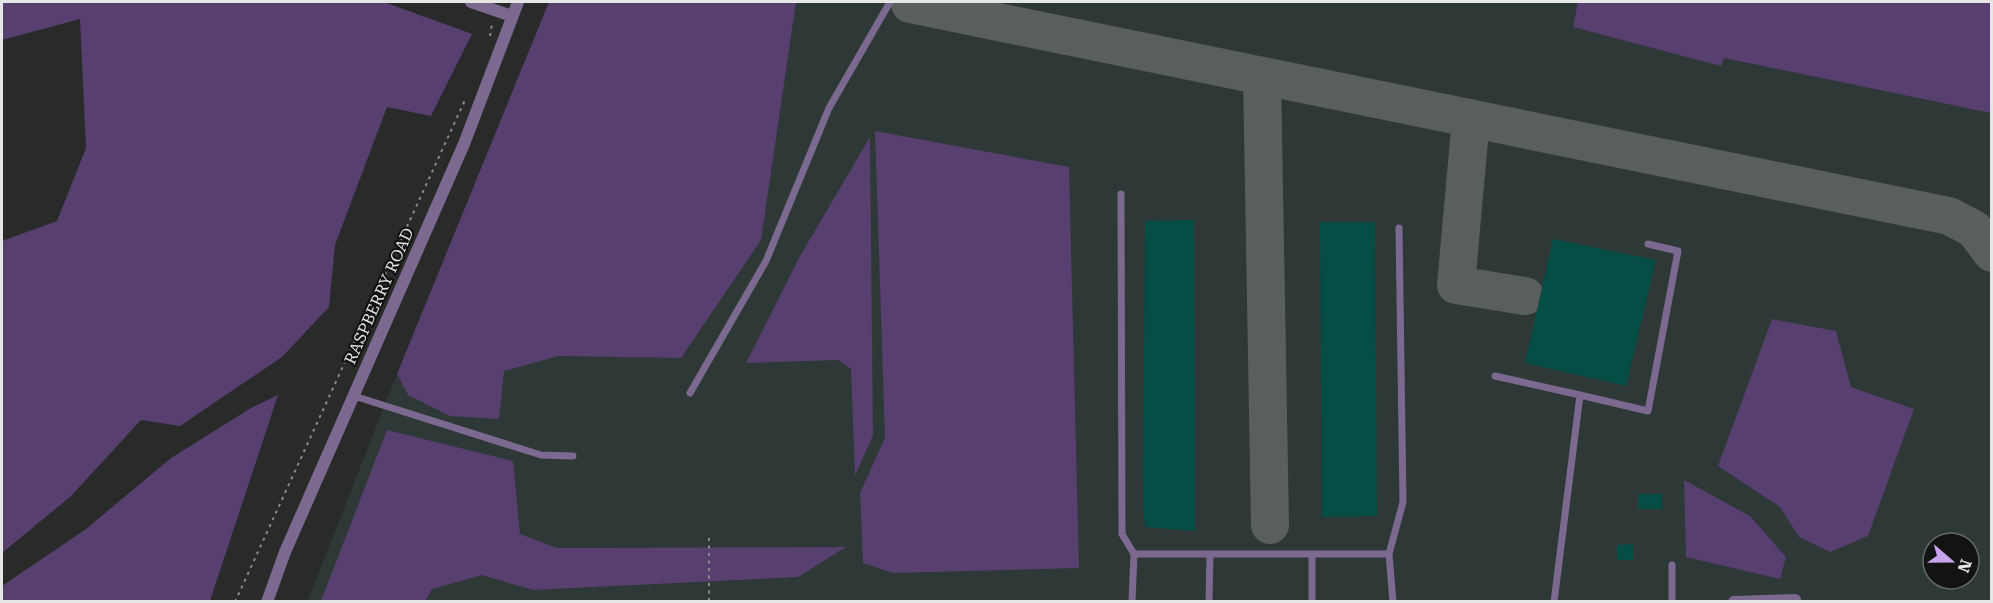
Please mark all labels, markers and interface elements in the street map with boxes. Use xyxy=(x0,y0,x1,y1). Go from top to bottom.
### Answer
street label: RASPBERRY ROAD xyxy=(340,225,418,367)
north arrow xyxy=(1921,531,1981,591)
text: N xyxy=(1954,557,1976,575)

